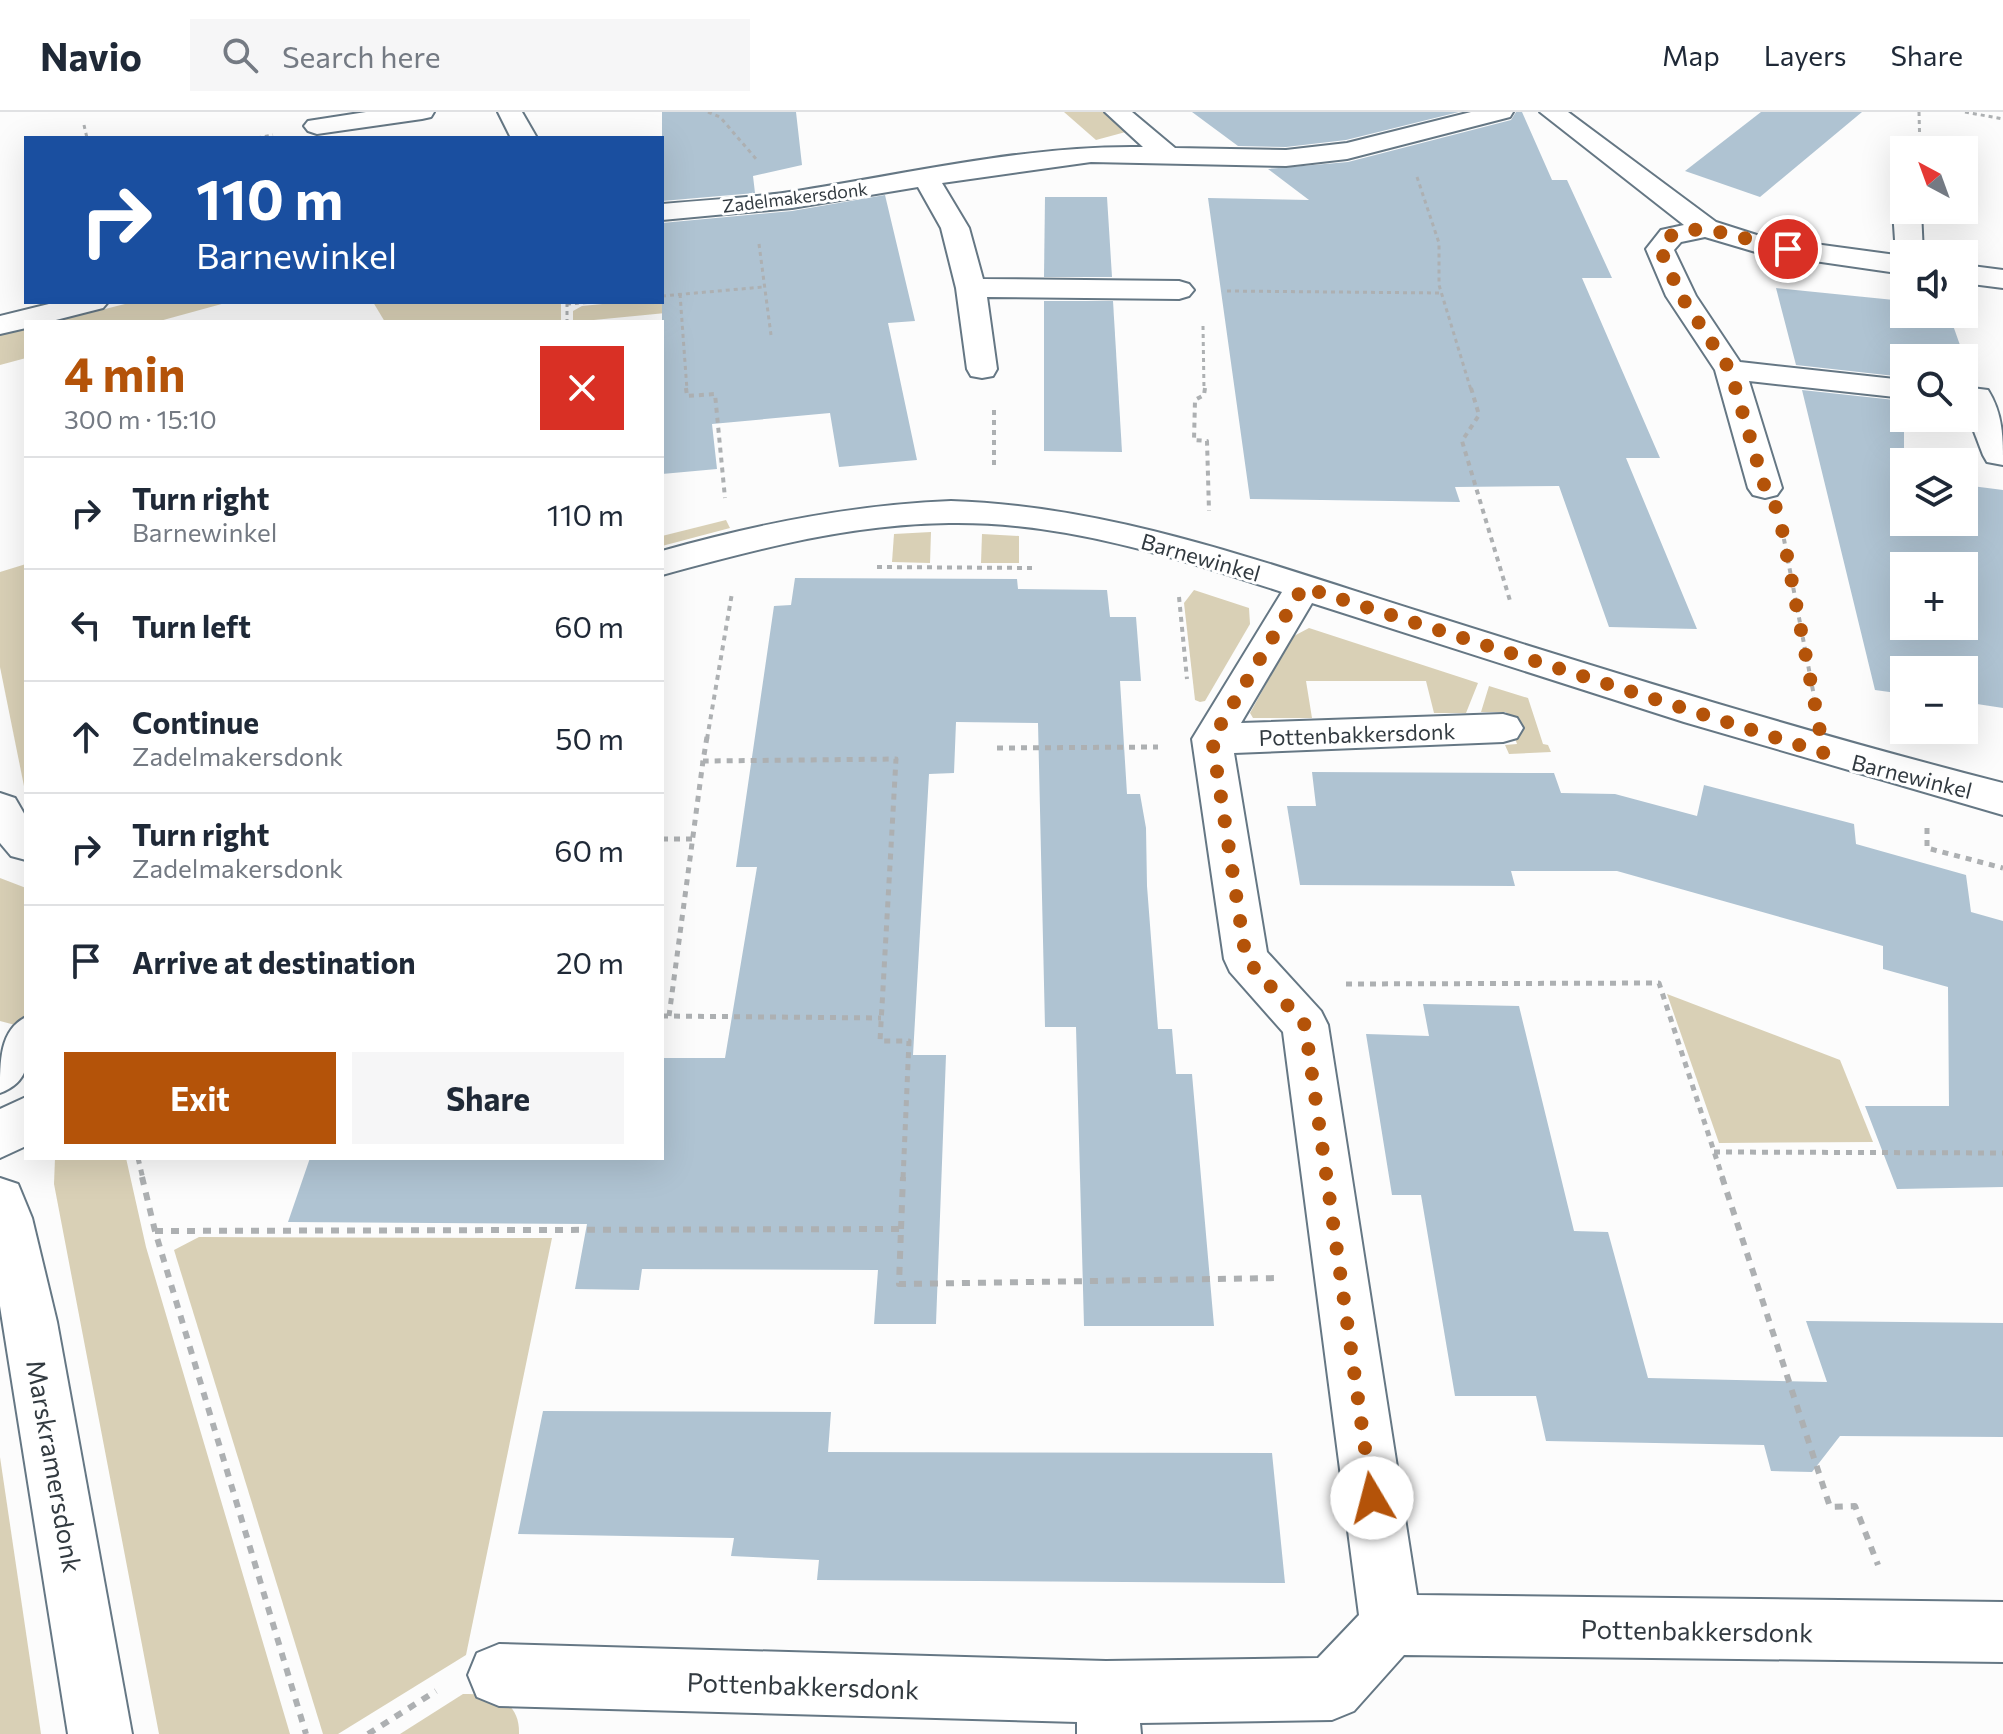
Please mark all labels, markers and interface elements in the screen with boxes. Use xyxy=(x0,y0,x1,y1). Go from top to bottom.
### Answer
search box xyxy=(190,19,750,91)
text: Navio xyxy=(40,32,142,79)
icon: search xyxy=(218,33,262,77)
text: Search here xyxy=(282,37,441,74)
text: Map xyxy=(1662,38,1720,72)
text: Layers xyxy=(1764,38,1846,72)
text: Share xyxy=(1890,38,1963,72)
north arrow xyxy=(1890,136,1978,224)
map controls xyxy=(1890,136,1978,744)
text: 110 m xyxy=(196,163,343,232)
icon: right xyxy=(64,168,168,272)
street label: Zadelmakersdonk xyxy=(721,177,869,217)
pin xyxy=(1754,215,1822,283)
icon: arrive xyxy=(1766,227,1810,271)
text: Barnewinkel xyxy=(196,232,397,276)
button: sound xyxy=(1890,240,1978,328)
text: 4 min xyxy=(64,343,186,402)
button: search xyxy=(1890,344,1978,432)
button: close xyxy=(540,346,624,430)
text: 300 m · 15:10 xyxy=(64,403,217,434)
button: layers xyxy=(1890,448,1978,536)
text: Turn right xyxy=(132,479,269,516)
icon: right xyxy=(64,491,108,535)
text: 110 m xyxy=(547,495,624,532)
text: Barnewinkel xyxy=(132,516,277,547)
street label: Barnewinkel xyxy=(1138,527,1264,587)
button: + xyxy=(1890,552,1978,640)
icon: left xyxy=(64,603,108,647)
text: Turn left xyxy=(132,607,251,644)
text: 60 m xyxy=(554,607,624,644)
button: − xyxy=(1890,656,1978,744)
text: Continue xyxy=(132,703,259,740)
icon: ahead xyxy=(64,715,108,759)
street label: Pottenbakkersdonk xyxy=(1258,717,1456,751)
text: 50 m xyxy=(555,719,624,756)
text: Zadelmakersdonk xyxy=(132,740,343,771)
street label: Barnewinkel xyxy=(1849,748,1975,804)
text: Turn right xyxy=(132,815,269,852)
icon: right xyxy=(64,827,108,871)
text: 60 m xyxy=(554,831,624,868)
text: Zadelmakersdonk xyxy=(132,852,343,883)
icon: arrive xyxy=(64,939,108,983)
text: Arrive at destination xyxy=(132,943,416,980)
text: 20 m xyxy=(556,943,624,980)
button: Exit xyxy=(64,1052,336,1144)
button: Share xyxy=(352,1052,624,1144)
street label: Marskramersdonk xyxy=(21,1357,89,1575)
position arrow xyxy=(1330,1456,1414,1540)
street label: Pottenbakkersdonk xyxy=(1580,1612,1814,1648)
street label: Pottenbakkersdonk xyxy=(686,1665,920,1705)

